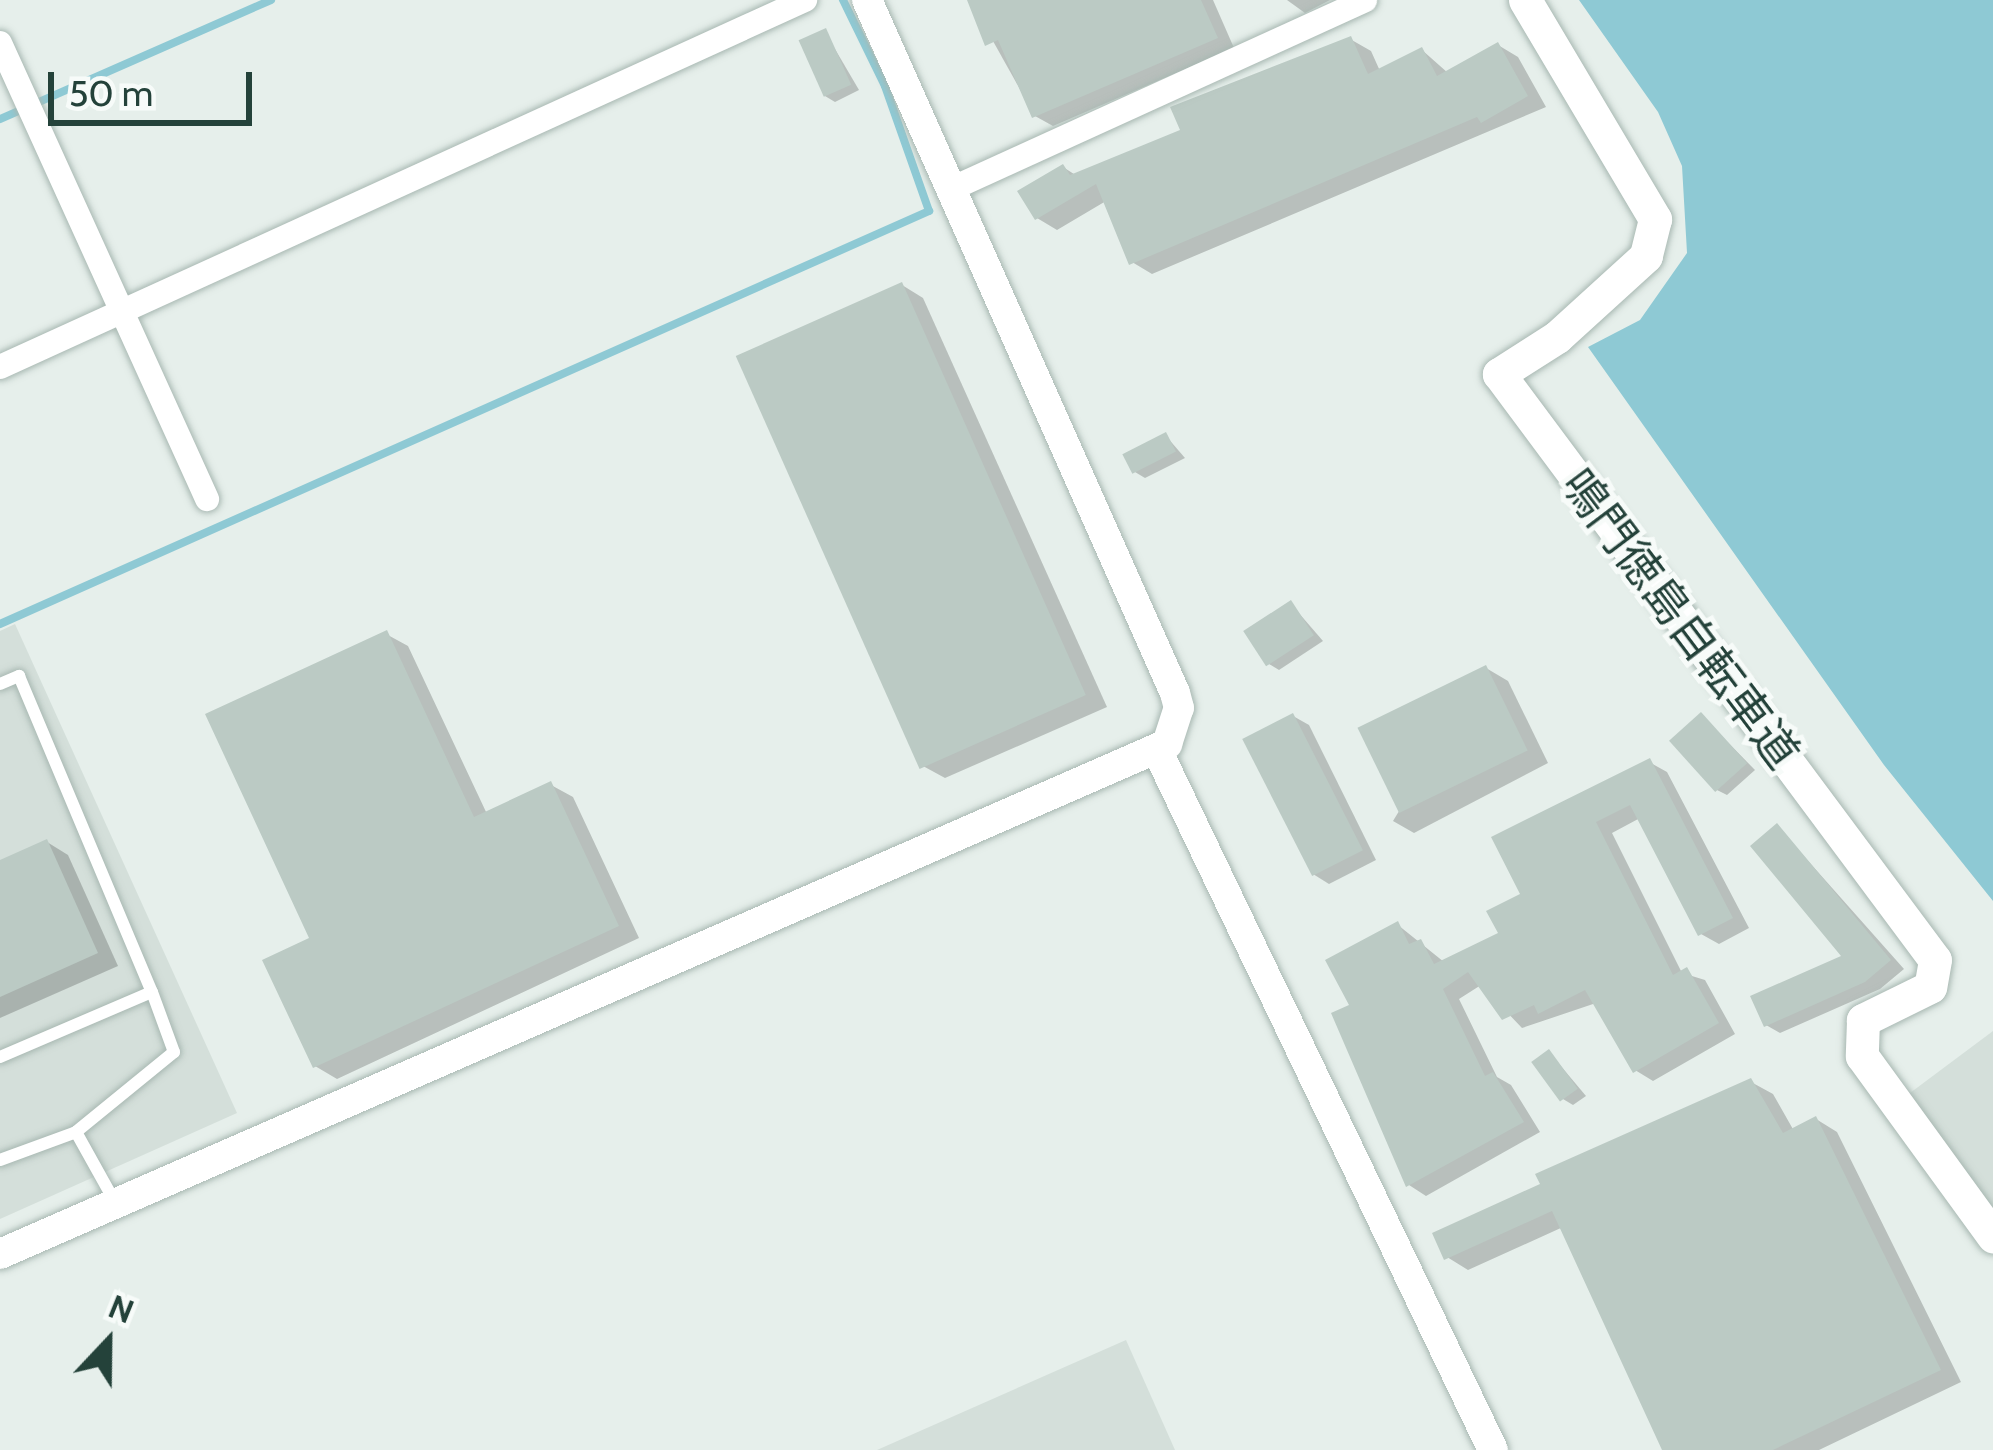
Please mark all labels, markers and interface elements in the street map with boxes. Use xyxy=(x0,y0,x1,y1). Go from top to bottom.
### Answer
scale bar xyxy=(54,48,258,122)
text: 50 m xyxy=(69,71,153,115)
street label: 鳴門徳島自転車道 xyxy=(1550,459,1810,779)
north arrow xyxy=(48,1282,168,1402)
text: N xyxy=(103,1286,140,1332)

